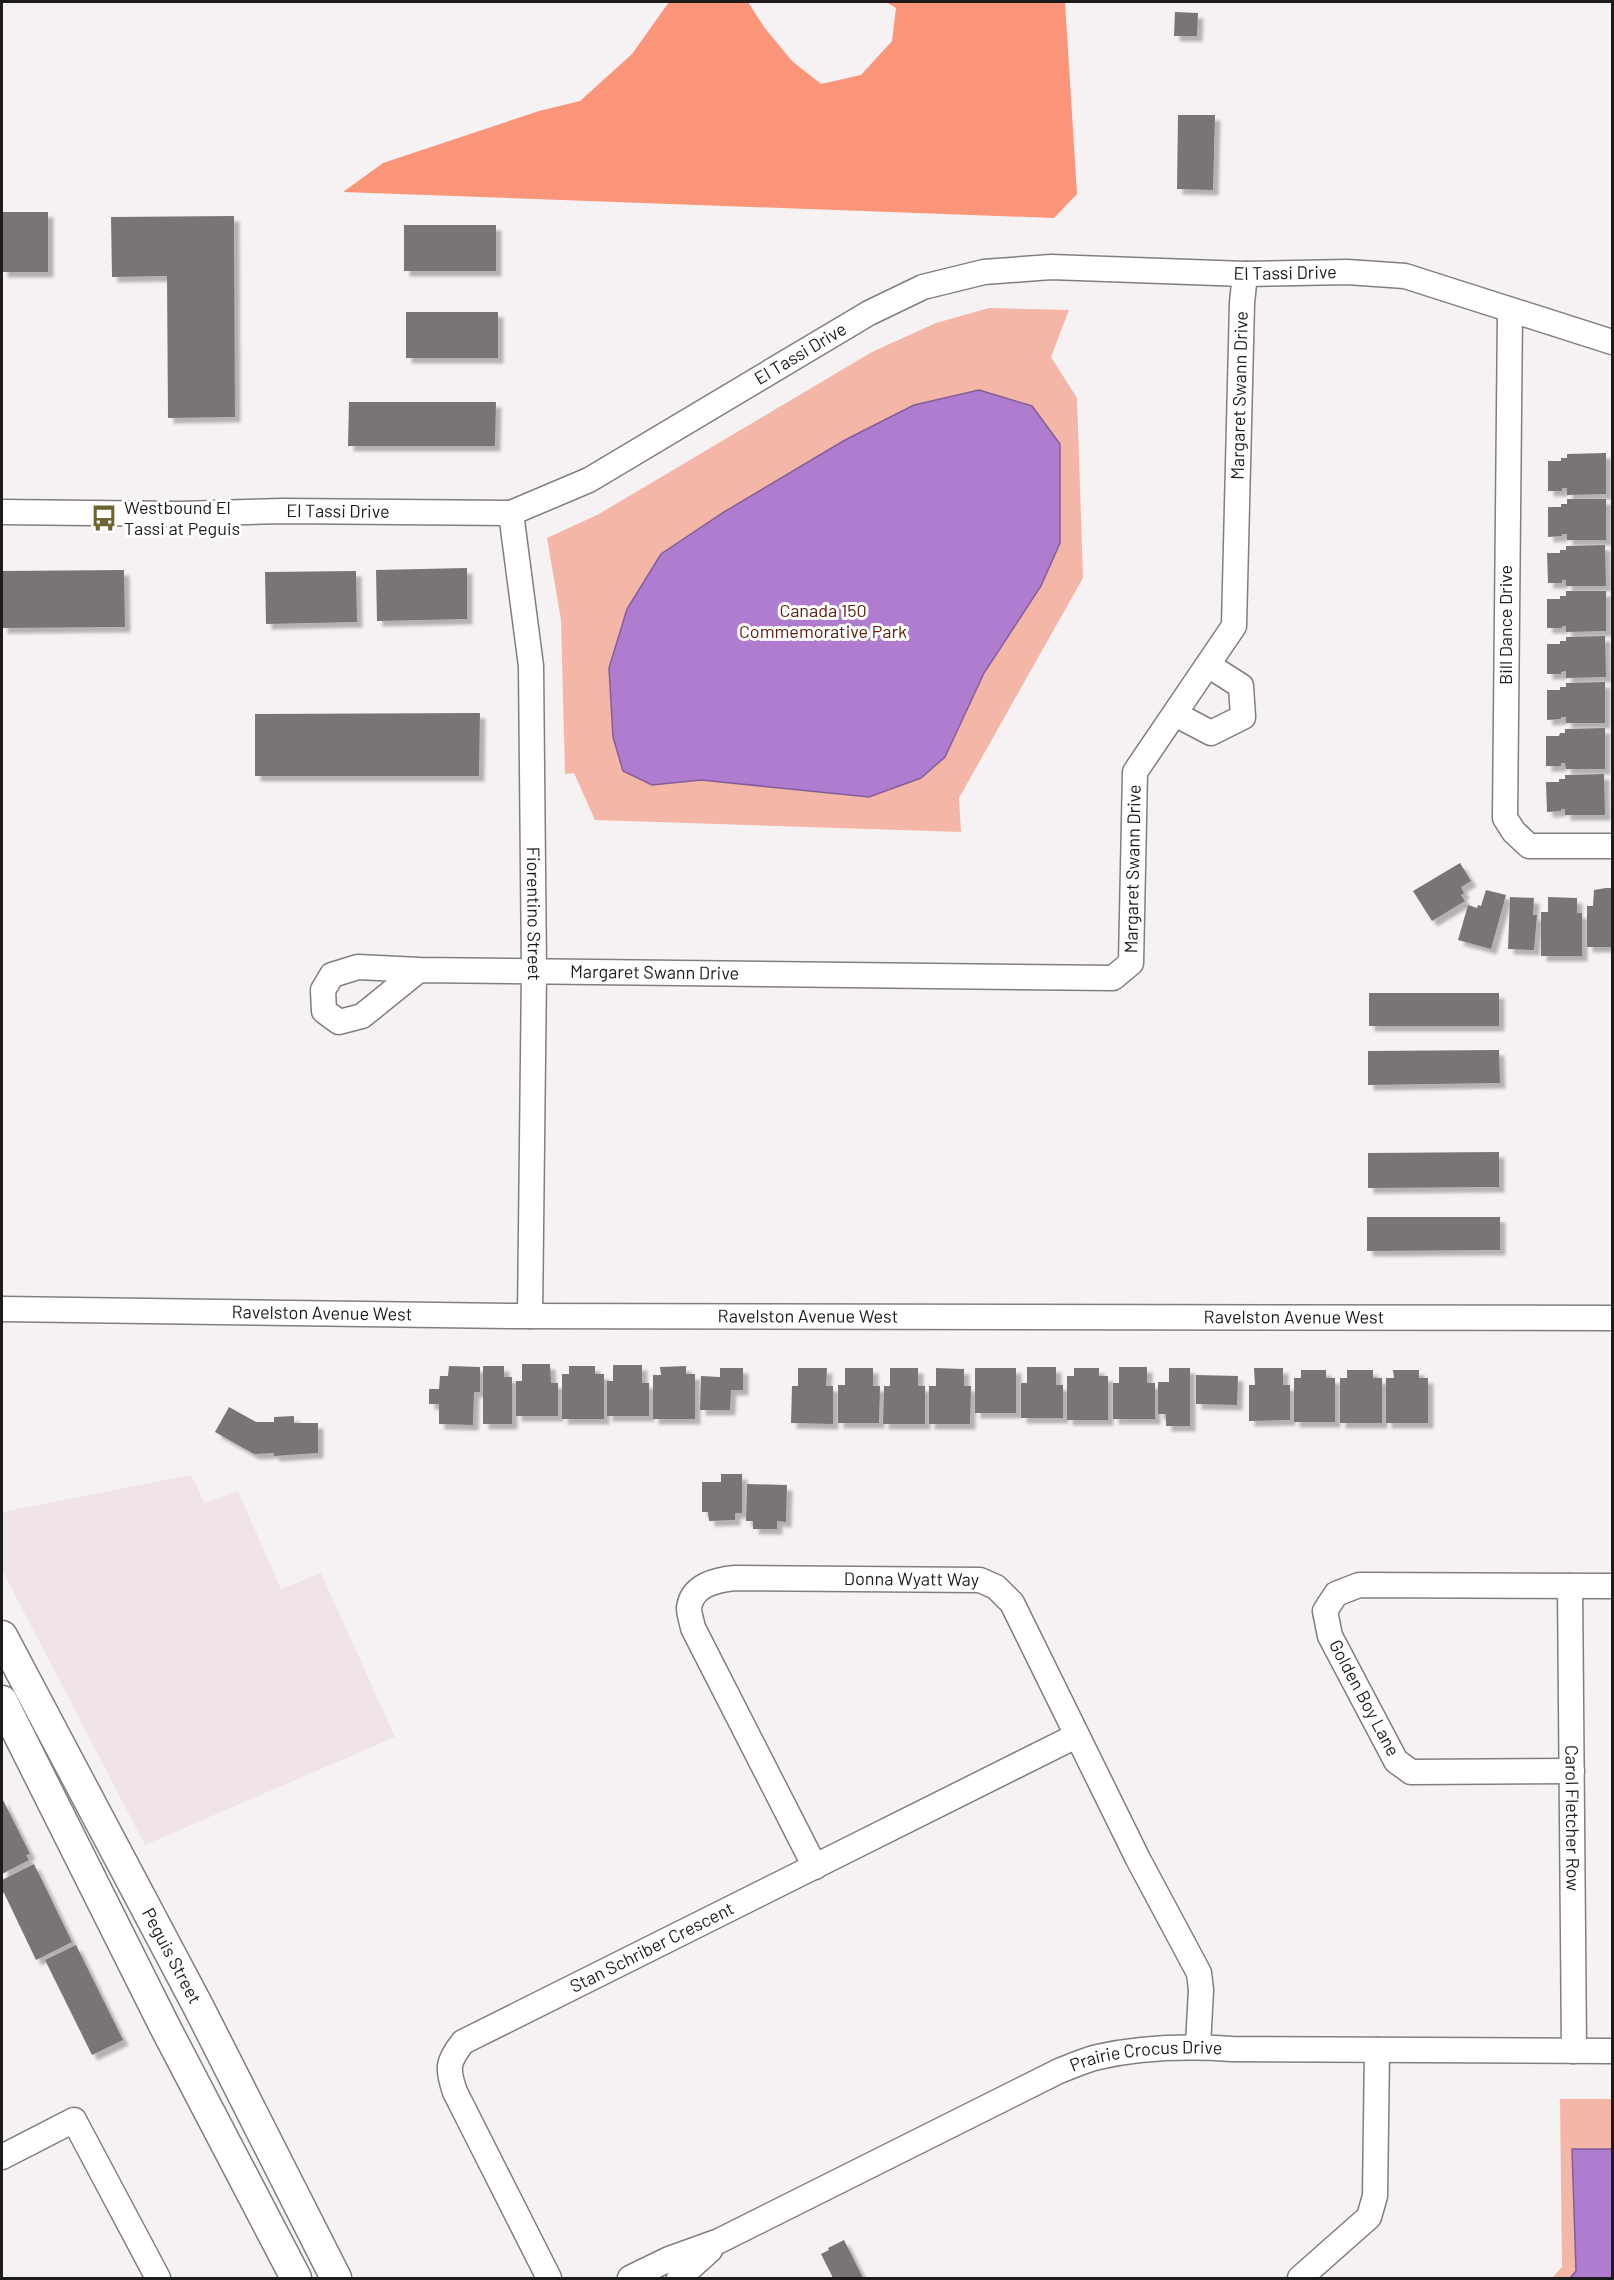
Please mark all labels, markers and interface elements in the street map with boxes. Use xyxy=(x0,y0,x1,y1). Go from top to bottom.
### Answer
street label: El Tassi Drive xyxy=(1233,260,1337,284)
street label: Margaret Swann Drive xyxy=(1226,311,1252,480)
street label: El Tassi Drive xyxy=(750,317,850,389)
place label: Westbound El Tassi at Peguis xyxy=(124,496,240,539)
street label: El Tassi Drive xyxy=(286,499,390,522)
bus stop icon: Westbound El Tassi at Peguis xyxy=(89,503,119,533)
street label: Bill Dance Drive xyxy=(1494,565,1516,685)
park label: Canada 150 Commemorative Park xyxy=(739,599,907,642)
street label: Margaret Swann Drive xyxy=(1119,784,1145,954)
street label: Fiorentino Street xyxy=(523,847,546,981)
street label: Margaret Swann Drive xyxy=(570,960,739,984)
street label: Ravelston Avenue West xyxy=(232,1300,412,1325)
street label: Ravelston Avenue West xyxy=(718,1304,898,1327)
street label: Ravelston Avenue West xyxy=(1204,1305,1384,1328)
street label: Donna Wyatt Way xyxy=(844,1567,979,1590)
street label: Golden Boy Lane xyxy=(1325,1635,1405,1760)
street label: Carol Fletcher Row xyxy=(1561,1745,1585,1891)
street label: Stan Schriber Crescent xyxy=(566,1897,737,1997)
street label: Peguis Street xyxy=(138,1904,207,2007)
street label: Prairie Crocus Drive xyxy=(1066,2035,1223,2076)

